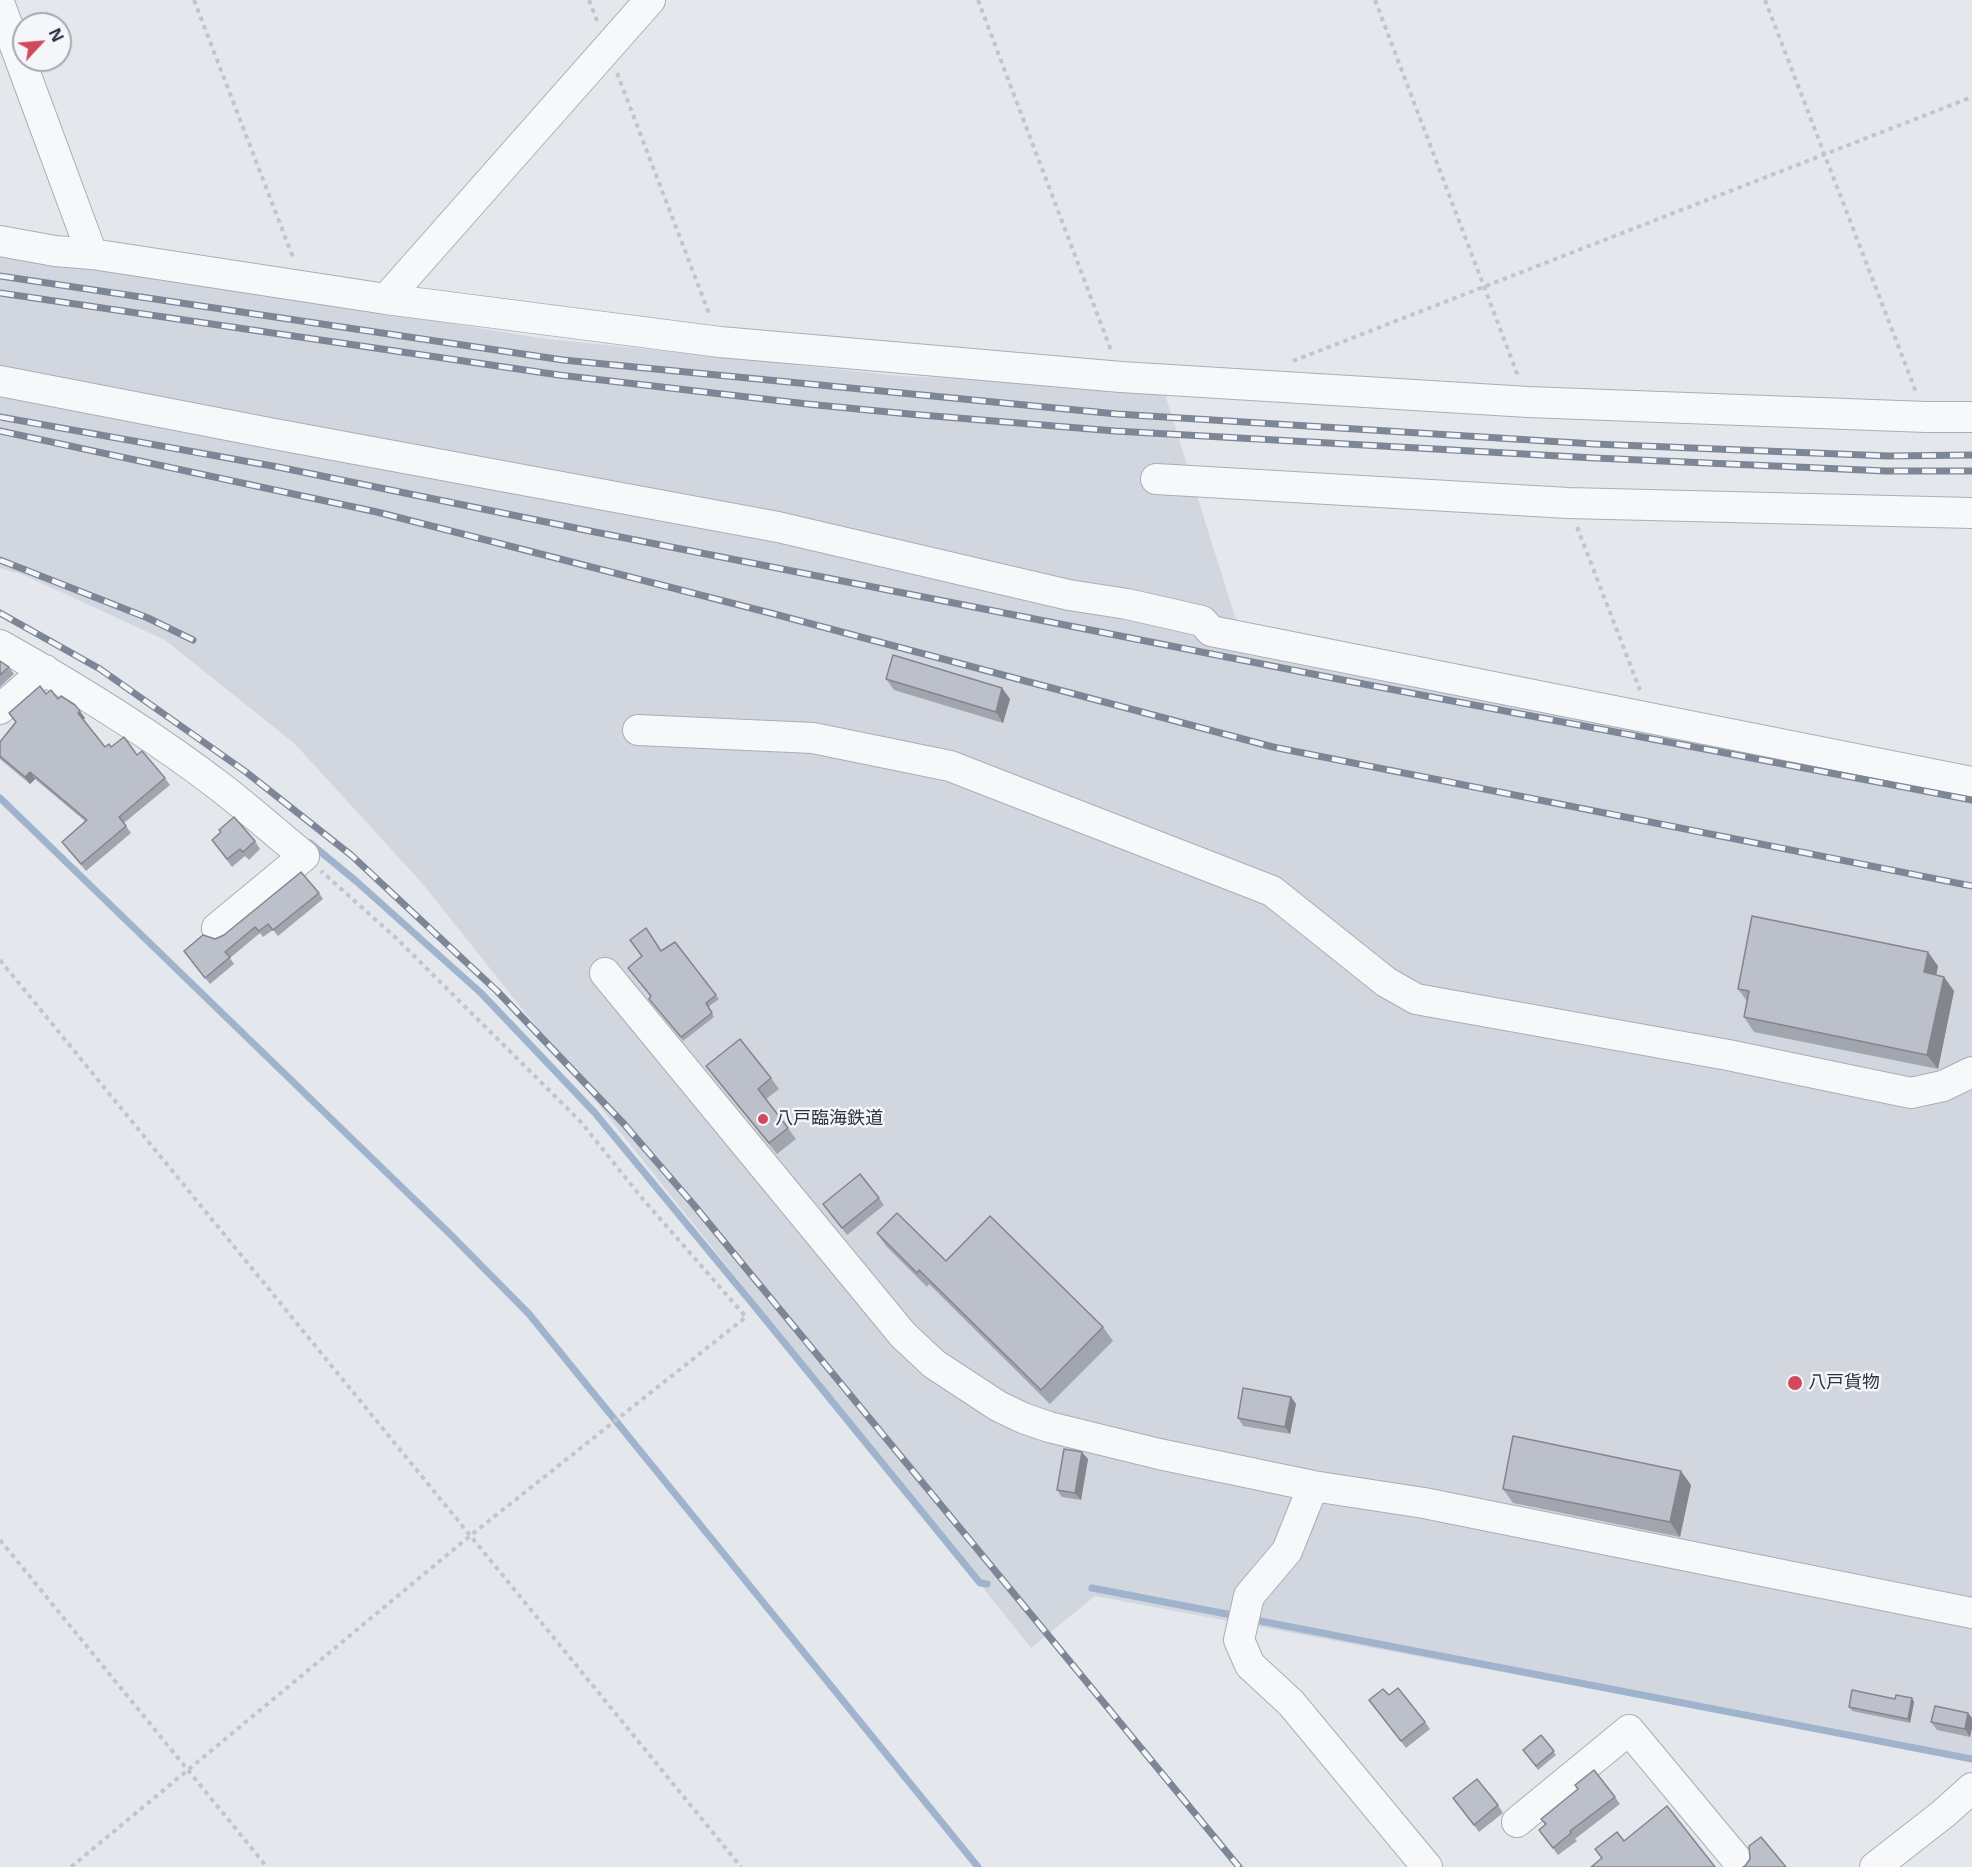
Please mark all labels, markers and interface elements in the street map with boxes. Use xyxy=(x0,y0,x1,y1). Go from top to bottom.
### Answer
north arrow xyxy=(12,12,72,72)
text: N xyxy=(44,24,69,46)
place label: 八戸臨海鉄道 xyxy=(775,1108,883,1130)
marker: 八戸臨海鉄道 xyxy=(756,1112,770,1126)
place label: 八戸貨物 xyxy=(1808,1372,1880,1394)
marker: 八戸貨物 xyxy=(1786,1374,1804,1392)

